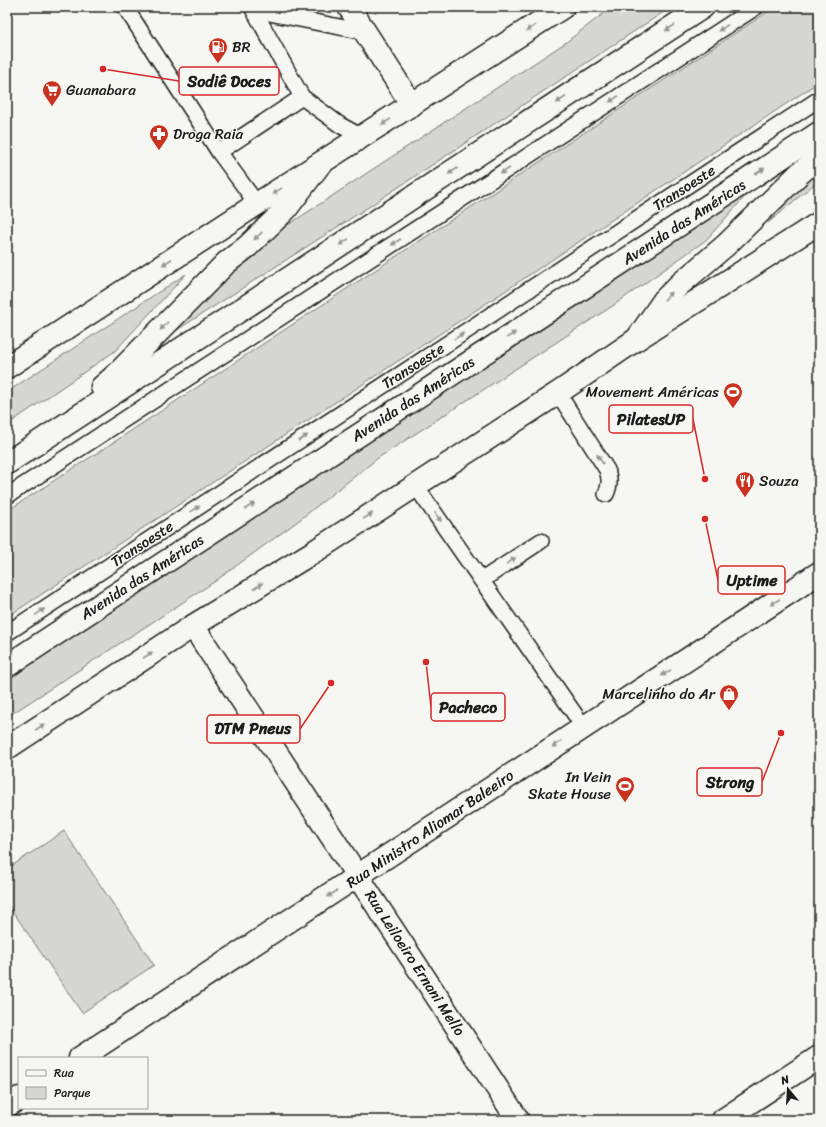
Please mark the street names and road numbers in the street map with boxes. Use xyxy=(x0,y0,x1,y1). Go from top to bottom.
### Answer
street label: Transoeste xyxy=(647,158,721,218)
street label: Avenida das Américas xyxy=(616,172,752,272)
street label: Transoeste xyxy=(376,336,450,396)
street label: Avenida das Américas xyxy=(345,349,481,449)
street label: Transoeste xyxy=(105,514,179,574)
street label: Avenida das Américas xyxy=(74,527,210,627)
street label: Rua Ministro Aliomar Baleeiro xyxy=(341,763,520,895)
street label: Rua Leiloeiro Ernani Mello xyxy=(358,885,472,1042)

